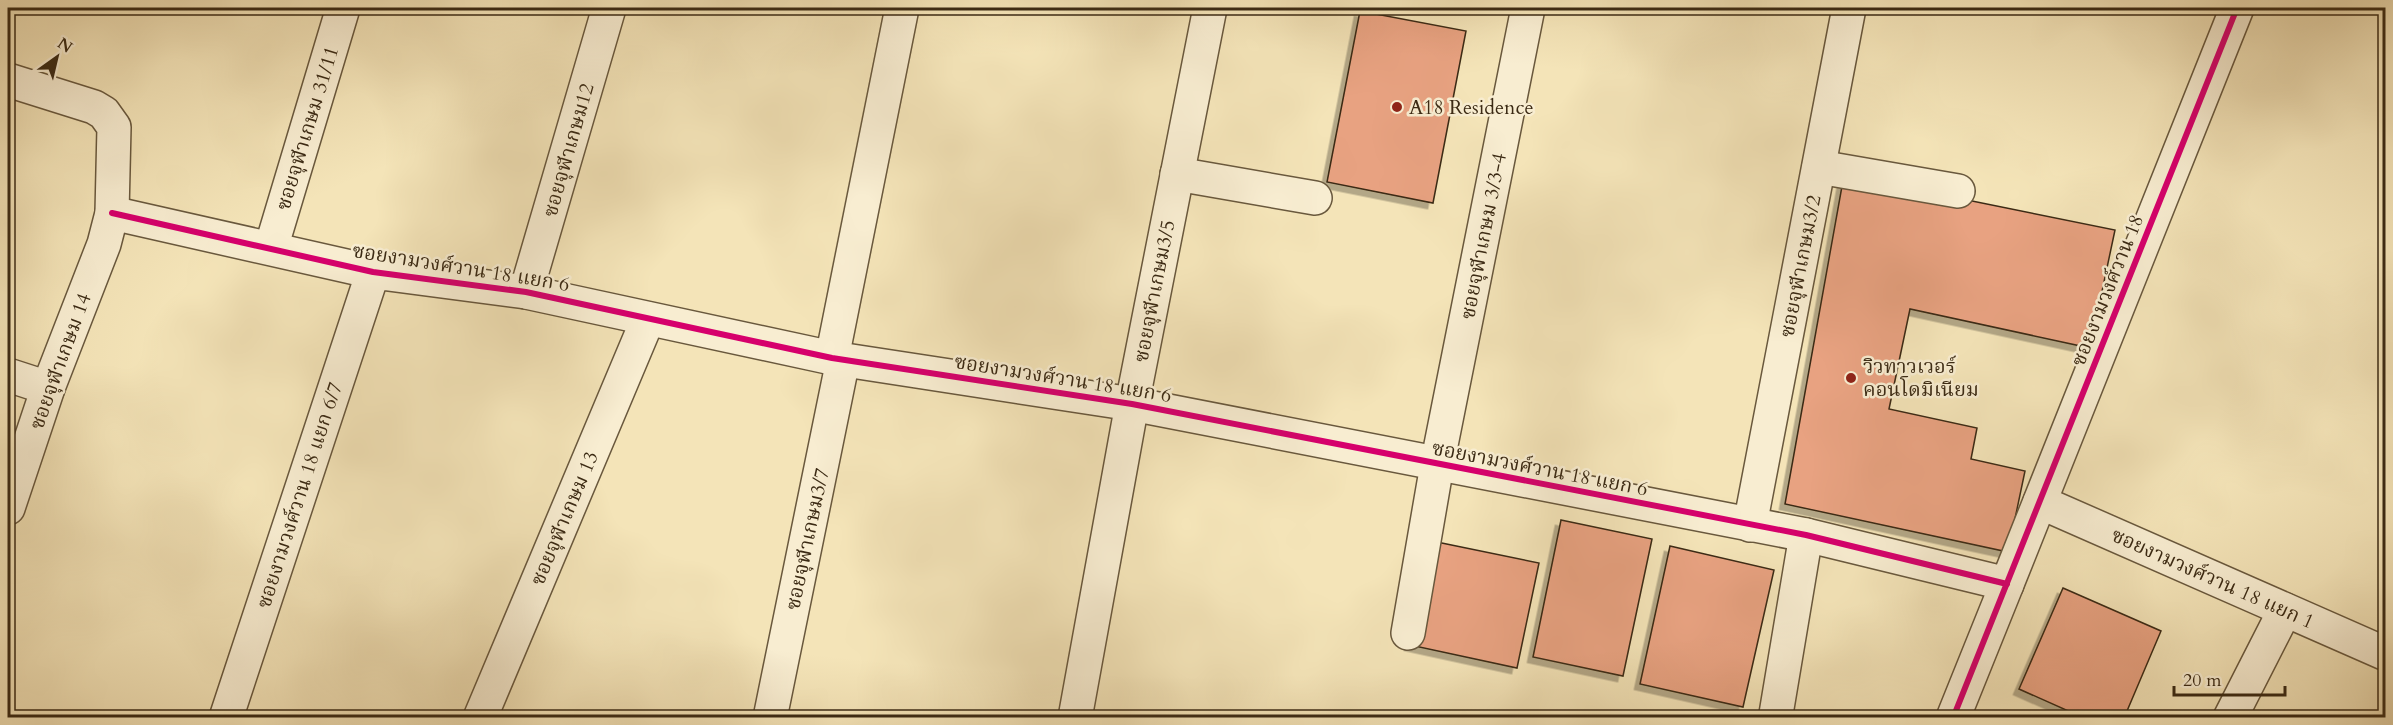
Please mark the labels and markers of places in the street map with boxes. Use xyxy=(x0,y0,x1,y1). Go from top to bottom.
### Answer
place label: A18 Residence xyxy=(1409,94,1534,121)
marker: A18 Residence xyxy=(1390,100,1404,114)
place label: วิวทาวเวอร์ คอนโดมิเนียม xyxy=(1863,353,1979,403)
marker: วิวทาวเวอร์ คอนโดมิเนียม xyxy=(1844,371,1858,385)

